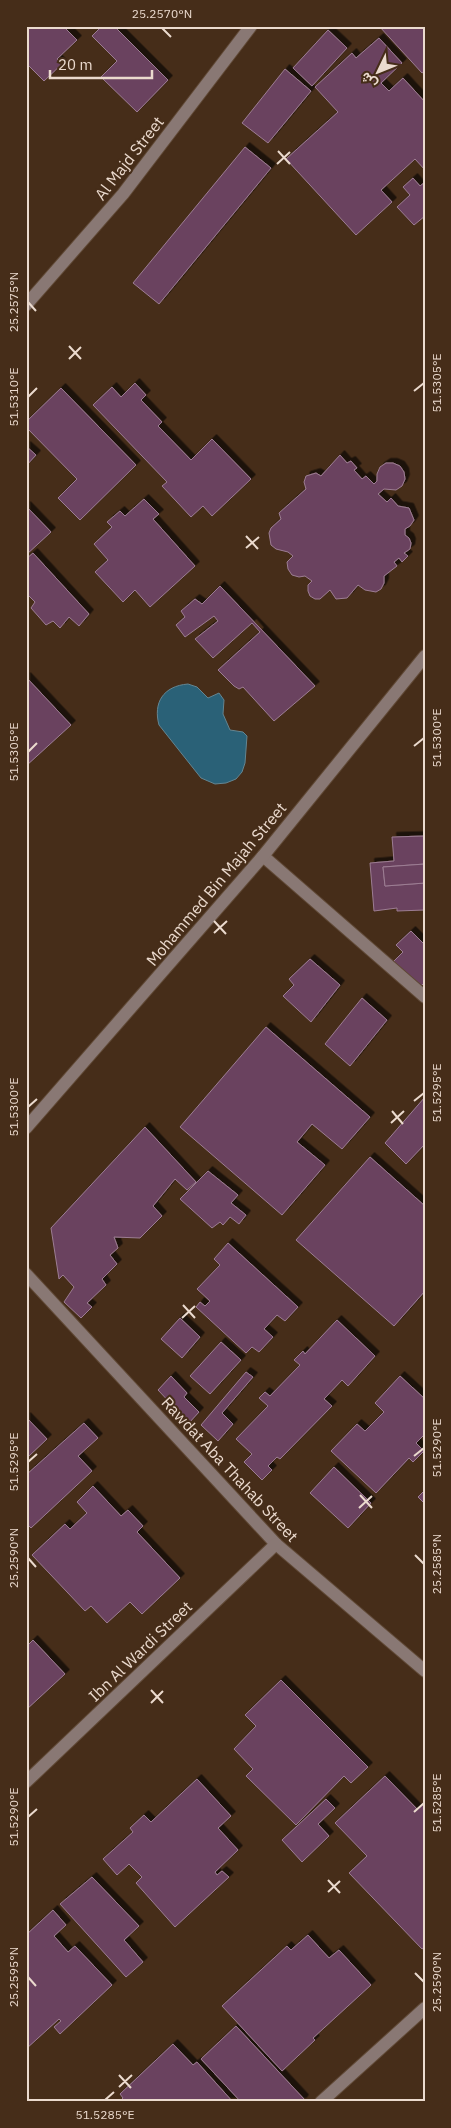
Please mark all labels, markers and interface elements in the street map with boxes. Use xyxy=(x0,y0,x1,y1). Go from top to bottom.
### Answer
text: 25.2570°N xyxy=(132,6,192,21)
scale bar xyxy=(50,48,152,80)
north arrow xyxy=(354,48,404,98)
text: 20 m xyxy=(58,55,93,74)
text: ش xyxy=(356,68,381,93)
street label: Al Majd Street xyxy=(90,112,168,204)
text: 25.2575°N xyxy=(6,272,21,332)
text: 51.5305°E xyxy=(429,353,444,413)
text: 51.5310°E xyxy=(6,367,21,427)
text: 51.5300°E xyxy=(429,708,444,768)
text: 51.5305°E xyxy=(6,722,21,782)
street label: Mohammed Bin Majah Street xyxy=(142,798,290,970)
text: 51.5295°E xyxy=(429,1063,444,1123)
text: 51.5300°E xyxy=(6,1077,21,1137)
street label: Rawdat Aba Thahab Street xyxy=(157,1392,303,1546)
text: 51.5290°E xyxy=(429,1418,444,1478)
text: 51.5295°E xyxy=(6,1432,21,1492)
text: 25.2590°N xyxy=(6,1528,21,1588)
text: 25.2585°N xyxy=(429,1534,444,1594)
street label: Ibn Al Wardi Street xyxy=(84,1596,196,1706)
text: 51.5285°E xyxy=(429,1773,444,1833)
text: 51.5290°E xyxy=(6,1787,21,1847)
text: 25.2595°N xyxy=(6,1947,21,2007)
text: 25.2590°N xyxy=(429,1952,444,2012)
text: 51.5285°E xyxy=(75,2107,135,2122)

